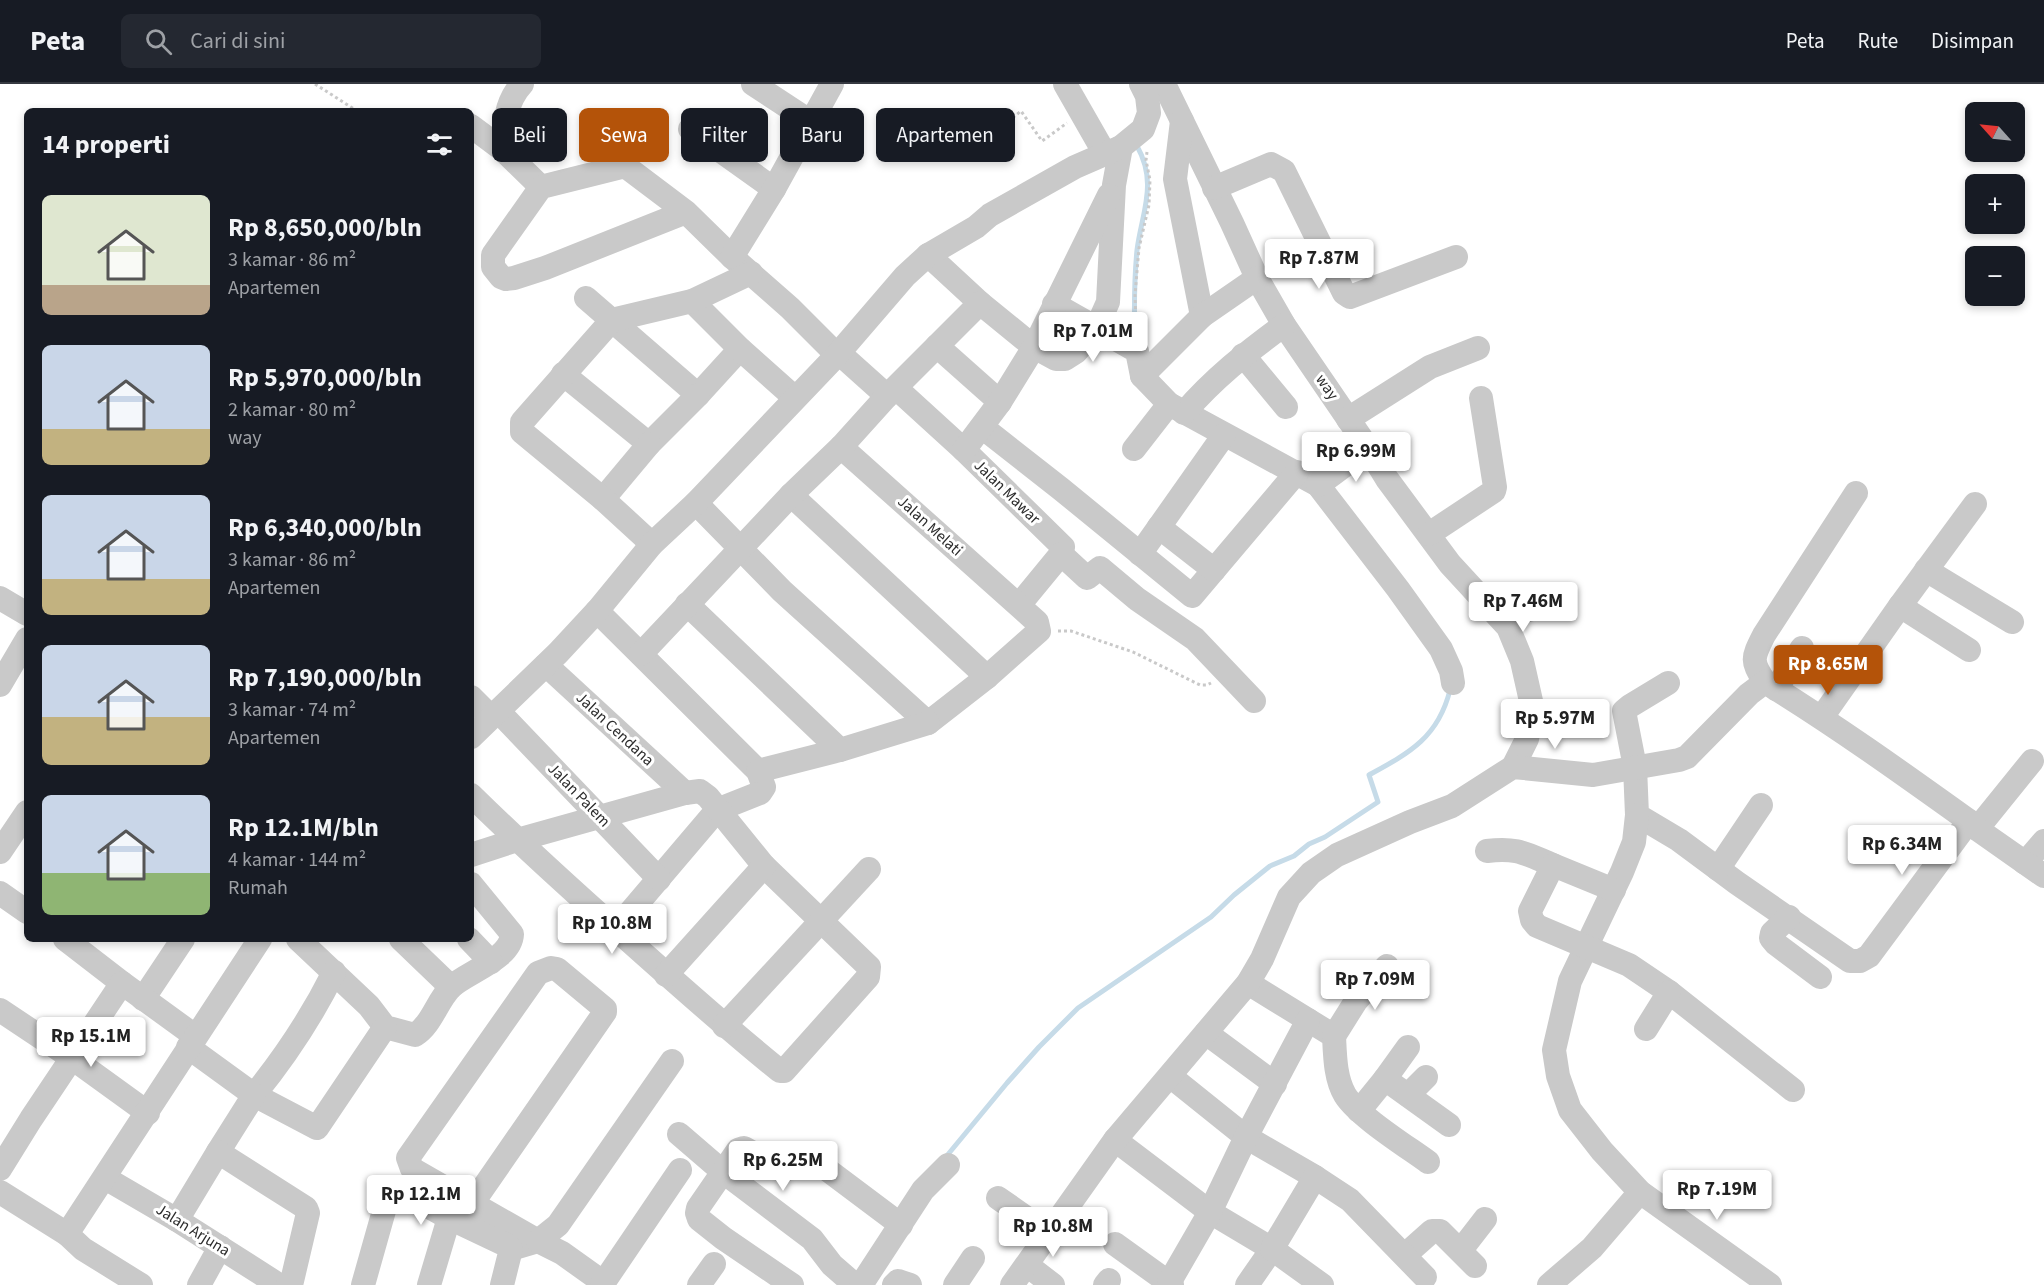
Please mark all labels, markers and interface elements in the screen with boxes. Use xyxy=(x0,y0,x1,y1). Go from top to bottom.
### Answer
search box xyxy=(121,14,541,68)
text: Peta xyxy=(30,21,85,61)
icon: search xyxy=(142,25,175,58)
text: Cari di sini xyxy=(190,25,285,57)
text: Peta xyxy=(1786,26,1824,56)
text: Rute xyxy=(1857,26,1898,56)
text: Disimpan xyxy=(1931,26,2014,56)
north arrow xyxy=(1965,102,2025,162)
map controls xyxy=(1965,102,2025,306)
chip: Beli xyxy=(492,108,567,162)
chip: Sewa xyxy=(579,108,669,162)
chip: Filter xyxy=(681,108,768,162)
chip: Baru xyxy=(780,108,864,162)
chip: Apartemen xyxy=(876,108,1015,162)
text: 14 properti xyxy=(42,126,170,163)
icon: filters xyxy=(423,128,456,161)
button: + xyxy=(1965,174,2025,234)
text: Rp 8,650,000/bln xyxy=(228,209,422,246)
icon: home xyxy=(90,219,162,291)
pin: Rp 7.87M xyxy=(1257,239,1381,290)
text: Rp 7.87M xyxy=(1279,244,1359,272)
text: 3 kamar · 86 m² xyxy=(228,246,356,274)
button: − xyxy=(1965,246,2025,306)
text: Apartemen xyxy=(228,274,321,302)
pin: Rp 7.01M xyxy=(1031,312,1155,363)
text: Rp 7.01M xyxy=(1053,317,1133,345)
text: Rp 5,970,000/bln xyxy=(228,359,422,396)
icon: home xyxy=(90,369,162,441)
street label: way xyxy=(1310,370,1344,405)
text: 2 kamar · 80 m² xyxy=(228,396,356,424)
text: way xyxy=(228,424,262,452)
pin: Rp 6.99M xyxy=(1294,432,1418,483)
text: Rp 6.99M xyxy=(1316,437,1396,465)
street label: Jalan Mawar xyxy=(969,455,1045,530)
street label: Jalan Melati xyxy=(893,491,967,561)
text: Rp 6,340,000/bln xyxy=(228,509,422,546)
icon: home xyxy=(90,519,162,591)
text: 3 kamar · 86 m² xyxy=(228,546,356,574)
text: Apartemen xyxy=(228,574,321,602)
pin: Rp 7.46M xyxy=(1461,582,1585,633)
text: Rp 7.46M xyxy=(1483,587,1563,615)
pin: Rp 8.65M xyxy=(1766,645,1890,696)
text: Rp 8.65M xyxy=(1788,650,1868,678)
text: Rp 7,190,000/bln xyxy=(228,659,422,696)
icon: home xyxy=(90,669,162,741)
street label: Jalan Cendana xyxy=(571,687,659,771)
text: 3 kamar · 74 m² xyxy=(228,696,356,724)
pin: Rp 5.97M xyxy=(1493,699,1617,750)
text: Rp 5.97M xyxy=(1515,704,1595,732)
text: Apartemen xyxy=(228,724,321,752)
street label: Jalan Palem xyxy=(543,758,615,832)
text: Rp 12.1M/bln xyxy=(228,809,379,846)
icon: home xyxy=(90,819,162,891)
pin: Rp 6.34M xyxy=(1840,825,1964,876)
text: Rp 6.34M xyxy=(1862,830,1942,858)
text: 4 kamar · 144 m² xyxy=(228,846,366,874)
text: Rumah xyxy=(228,874,288,902)
pin: Rp 10.8M xyxy=(550,904,674,955)
text: Rp 10.8M xyxy=(572,909,652,937)
pin: Rp 7.09M xyxy=(1313,960,1437,1011)
text: Rp 7.09M xyxy=(1335,965,1415,993)
pin: Rp 15.1M xyxy=(29,1017,153,1068)
text: Rp 15.1M xyxy=(51,1022,131,1050)
pin: Rp 6.25M xyxy=(721,1141,845,1192)
text: Rp 6.25M xyxy=(743,1146,823,1174)
pin: Rp 7.19M xyxy=(1655,1170,1779,1221)
pin: Rp 12.1M xyxy=(359,1175,483,1226)
text: Rp 7.19M xyxy=(1677,1175,1757,1203)
text: Rp 12.1M xyxy=(381,1180,461,1208)
street label: Jalan Arjuna xyxy=(152,1199,234,1261)
pin: Rp 10.8M xyxy=(991,1207,1115,1258)
text: Rp 10.8M xyxy=(1013,1212,1093,1240)

